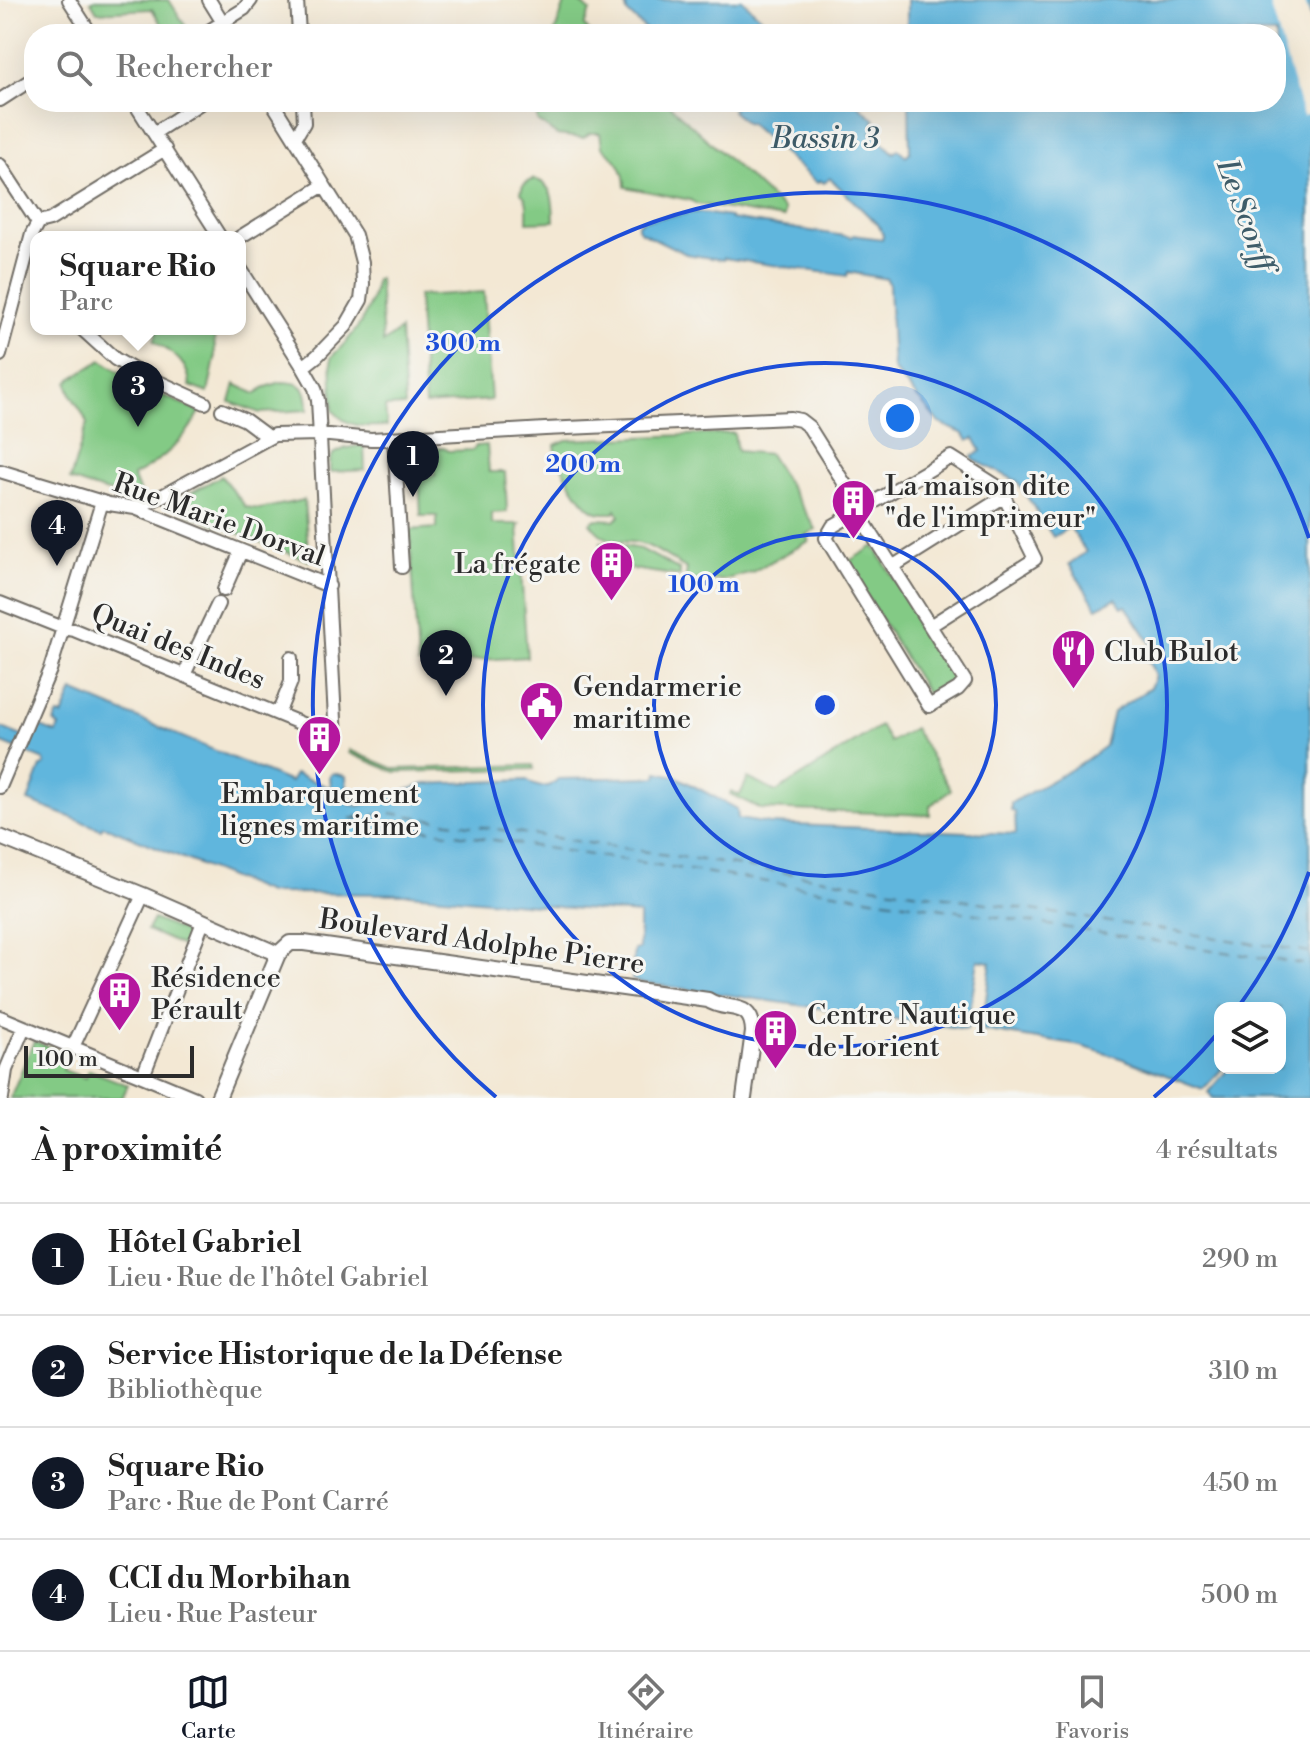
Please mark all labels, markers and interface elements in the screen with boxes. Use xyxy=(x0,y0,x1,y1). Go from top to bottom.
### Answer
search box xyxy=(24,24,1286,112)
icon: search xyxy=(52,46,96,90)
text: Rechercher xyxy=(116,49,273,87)
water label: Bassin 3 xyxy=(770,120,880,158)
water label: Le Scorff xyxy=(1207,153,1285,283)
popup xyxy=(30,231,246,335)
text: Square Rio xyxy=(60,248,216,286)
text: Parc xyxy=(60,286,113,318)
text: 300 m xyxy=(425,329,501,359)
pin: 3 xyxy=(112,361,164,427)
your location xyxy=(880,398,920,438)
pin: 1 xyxy=(387,431,439,497)
text: 200 m xyxy=(545,450,621,480)
street label: Rue Marie Dorval xyxy=(108,465,330,575)
place label: La maison dite "de l'imprimeur" xyxy=(885,469,1096,536)
building icon: La maison dite "de l'imprimeur" xyxy=(830,478,878,541)
pin: 4 xyxy=(31,500,83,566)
building icon: La frégate xyxy=(588,540,636,603)
place label: La frégate xyxy=(454,547,581,582)
text: 100 m xyxy=(668,570,740,600)
street label: Quai des Indes xyxy=(86,596,270,698)
restaurant icon: Club Bulot xyxy=(1049,628,1097,691)
pin: 2 xyxy=(420,630,472,696)
place label: Club Bulot xyxy=(1104,635,1239,670)
place label: Gendarmerie maritime xyxy=(573,670,742,737)
public building icon: Gendarmerie maritime xyxy=(518,679,566,742)
centre of rings xyxy=(811,691,839,719)
building icon: Embarquement lignes maritime xyxy=(296,713,344,776)
place label: Embarquement lignes maritime xyxy=(221,777,419,844)
street label: Boulevard Adolphe Pierre xyxy=(316,902,647,982)
place label: Résidence Pérault xyxy=(151,961,281,1028)
building icon: Résidence Pérault xyxy=(96,970,144,1033)
place label: Centre Nautique de Lorient xyxy=(807,998,1016,1065)
map controls xyxy=(1214,1002,1286,1074)
button: layers xyxy=(1214,1002,1286,1074)
building icon: Centre Nautique de Lorient xyxy=(752,1007,800,1070)
scale bar xyxy=(24,1042,194,1078)
text: 100 m xyxy=(36,1046,98,1073)
text: À proximité xyxy=(32,1129,222,1171)
text: 4 résultats xyxy=(1156,1134,1278,1166)
text: Hôtel Gabriel xyxy=(108,1224,302,1262)
text: 1 xyxy=(52,1243,64,1275)
text: 290 m xyxy=(1202,1243,1278,1275)
text: Lieu · Rue de l'hôtel Gabriel xyxy=(108,1262,428,1294)
text: Service Historique de la Défense xyxy=(108,1336,563,1374)
text: 2 xyxy=(50,1355,66,1387)
text: 310 m xyxy=(1209,1355,1278,1387)
text: Bibliothèque xyxy=(108,1374,263,1406)
text: Square Rio xyxy=(108,1448,265,1486)
text: 3 xyxy=(50,1467,66,1499)
text: 450 m xyxy=(1203,1467,1278,1499)
text: Parc · Rue de Pont Carré xyxy=(108,1486,389,1518)
text: CCI du Morbihan xyxy=(108,1560,351,1598)
text: 4 xyxy=(49,1579,67,1611)
text: 500 m xyxy=(1201,1579,1278,1611)
text: Lieu · Rue Pasteur xyxy=(108,1598,317,1630)
tab: Carte xyxy=(181,1670,236,1745)
tab: Itinéraire xyxy=(598,1670,694,1745)
tab: Favoris xyxy=(1055,1670,1129,1745)

